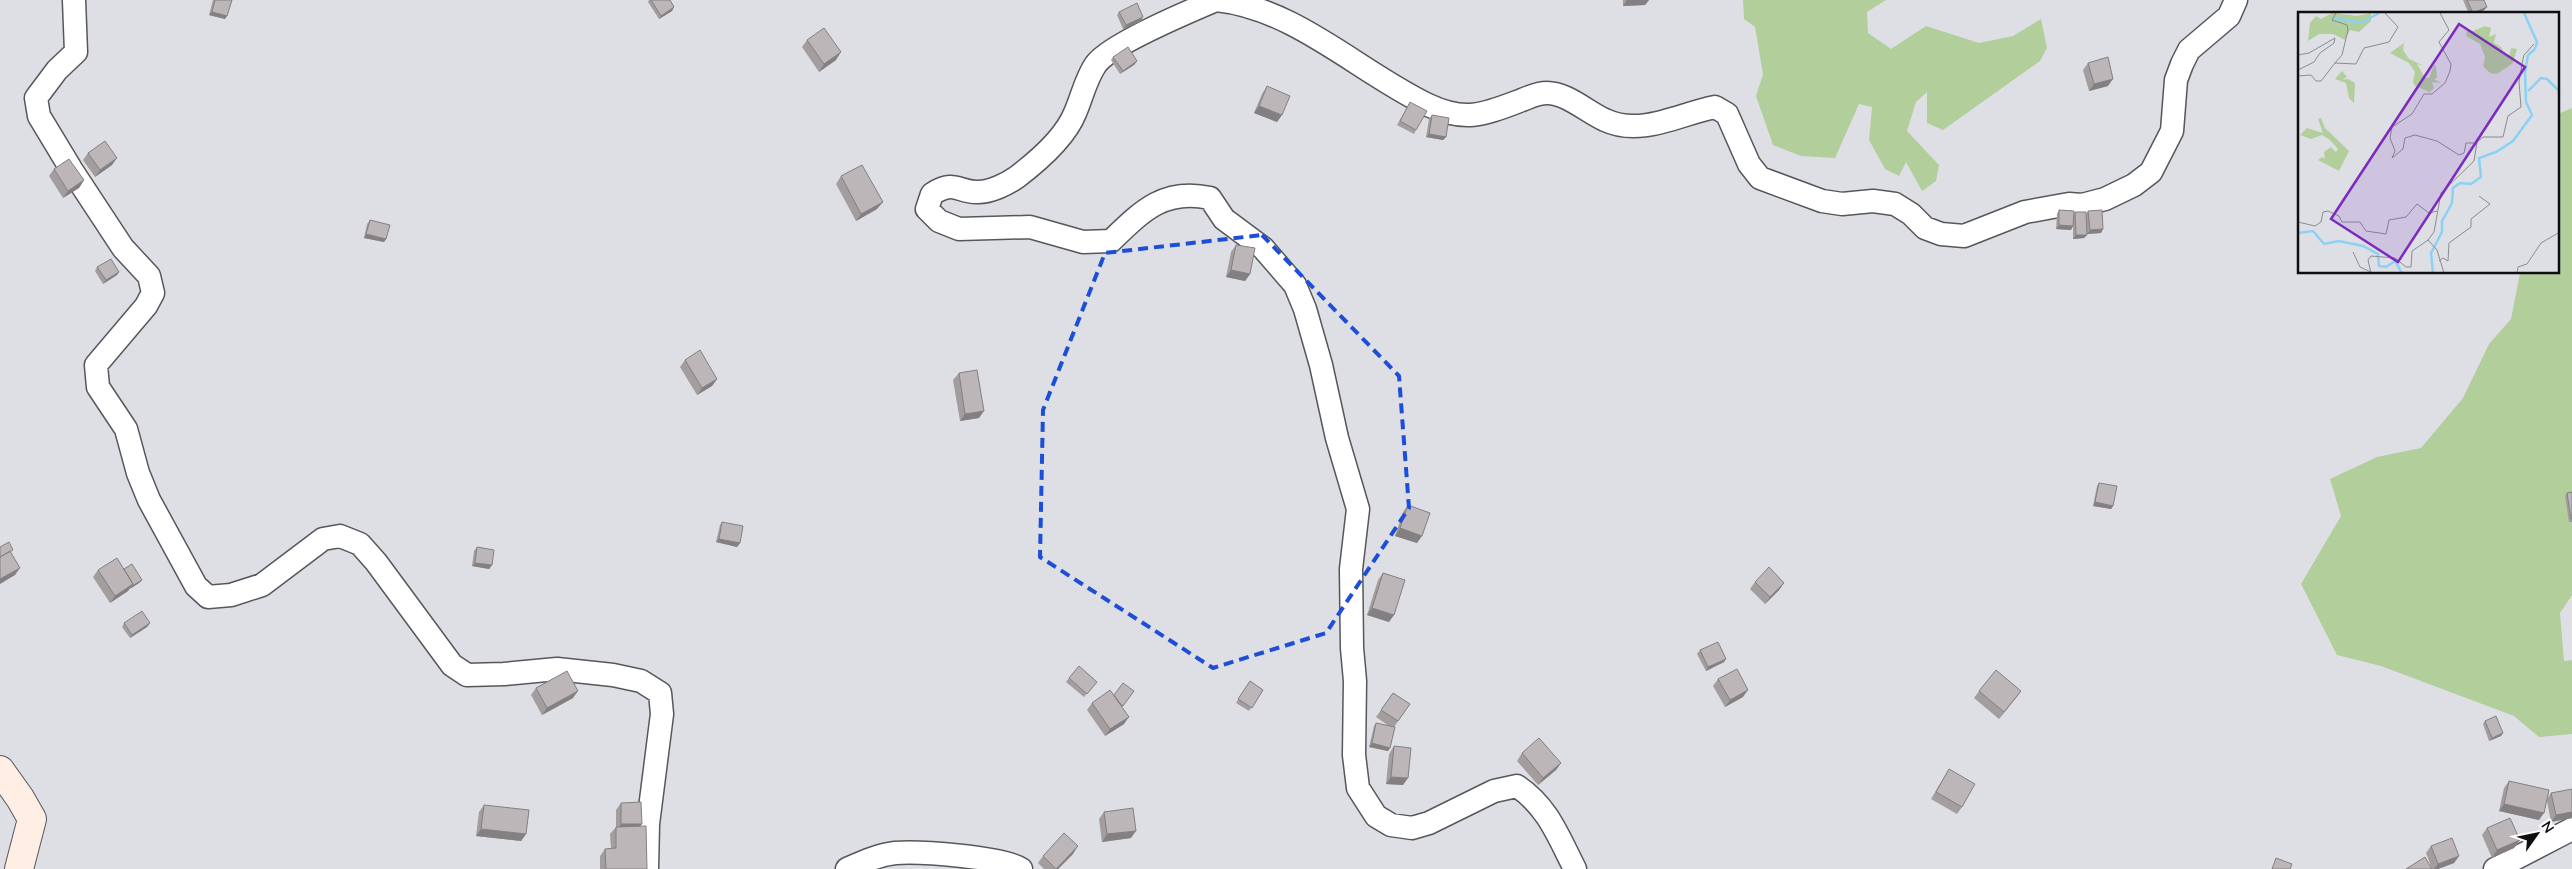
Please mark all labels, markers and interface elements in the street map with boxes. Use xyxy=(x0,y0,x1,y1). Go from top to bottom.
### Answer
inset map xyxy=(2298,12,2560,274)
north arrow xyxy=(2512,809,2562,859)
text: N xyxy=(2537,818,2558,836)

